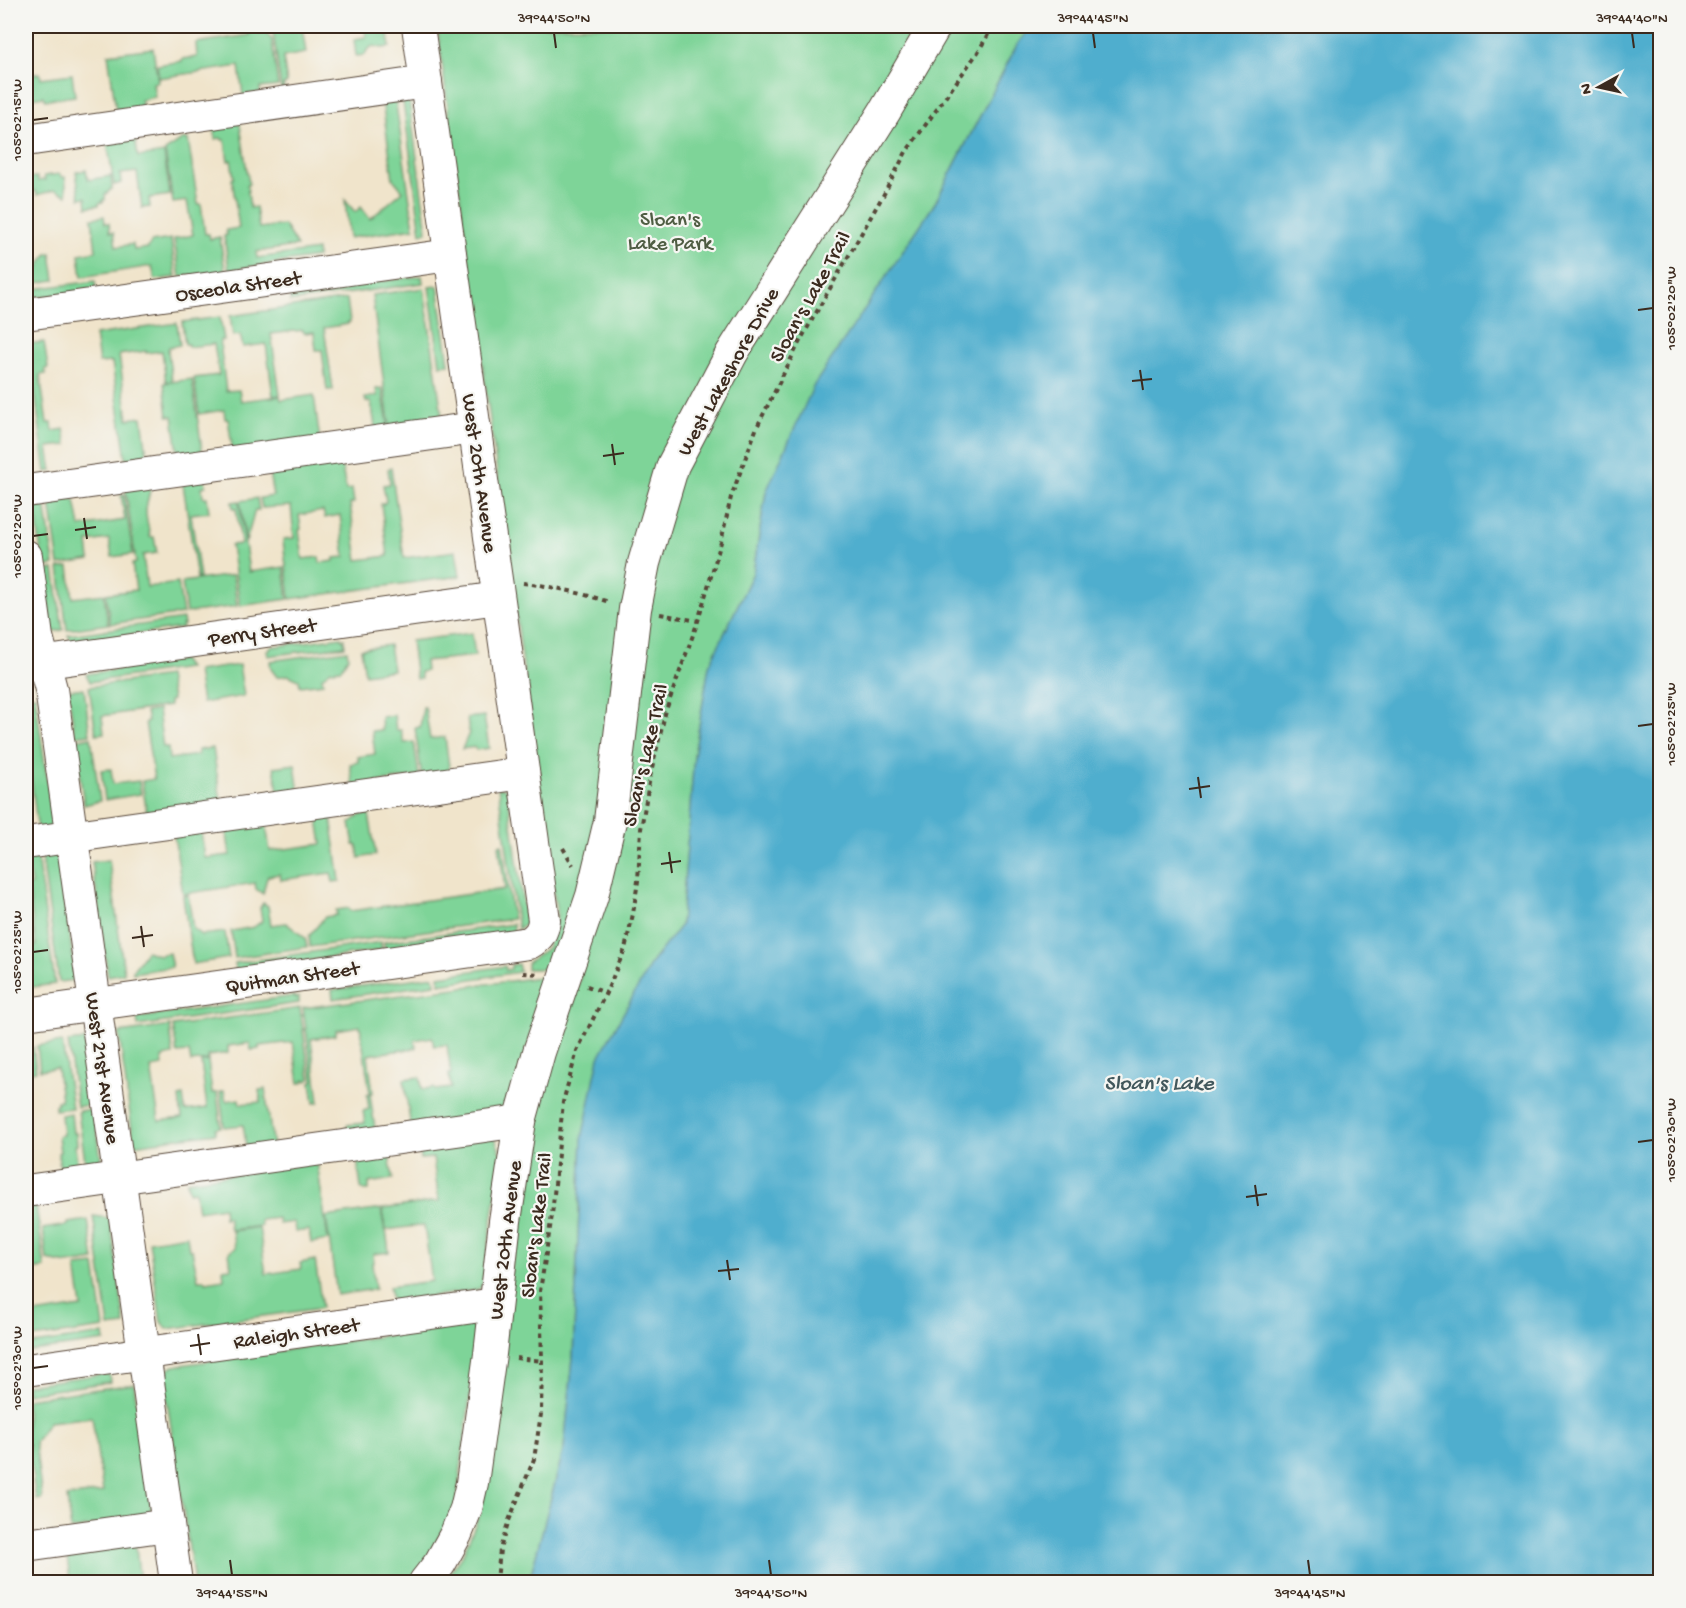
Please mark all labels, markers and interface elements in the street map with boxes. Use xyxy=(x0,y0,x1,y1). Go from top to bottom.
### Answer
text: 39°44'50"N xyxy=(517,10,590,28)
text: 39°44'45"N xyxy=(1056,10,1129,28)
text: 39°44'40"N xyxy=(1595,10,1668,28)
north arrow xyxy=(1569,57,1629,117)
text: 105°02'15"W xyxy=(9,79,27,162)
text: N xyxy=(1577,82,1598,95)
park label: Sloan's Lake Park xyxy=(628,209,715,258)
street label: Sloan's Lake Trail xyxy=(766,228,858,368)
text: 105°02'20"W xyxy=(1663,266,1681,351)
street label: Osceola Street xyxy=(174,267,305,310)
street label: West Lakeshore Drive xyxy=(673,283,787,461)
street label: West 20th Avenue xyxy=(454,392,501,556)
text: 105°02'20"W xyxy=(9,494,27,579)
street label: Perry Street xyxy=(206,614,320,655)
street label: Sloan's Lake Trail xyxy=(619,682,676,830)
text: 105°02'25"W xyxy=(1663,682,1681,767)
text: 105°02'25"W xyxy=(9,910,27,995)
street label: Quitman Street xyxy=(224,957,363,1001)
street label: West 21st Avenue xyxy=(77,991,124,1147)
water label: Sloan's Lake xyxy=(1104,1072,1215,1098)
text: 105°02'30"W xyxy=(1663,1098,1681,1183)
street label: Sloan's Lake Trail xyxy=(517,1152,560,1299)
street label: West 20th Avenue xyxy=(485,1158,530,1321)
street label: Raleigh Street xyxy=(232,1314,363,1357)
text: 105°02'30"W xyxy=(9,1326,27,1411)
text: 39°44'55"N xyxy=(195,1585,268,1603)
text: 39°44'50"N xyxy=(734,1585,807,1603)
text: 39°44'45"N xyxy=(1273,1585,1346,1603)

